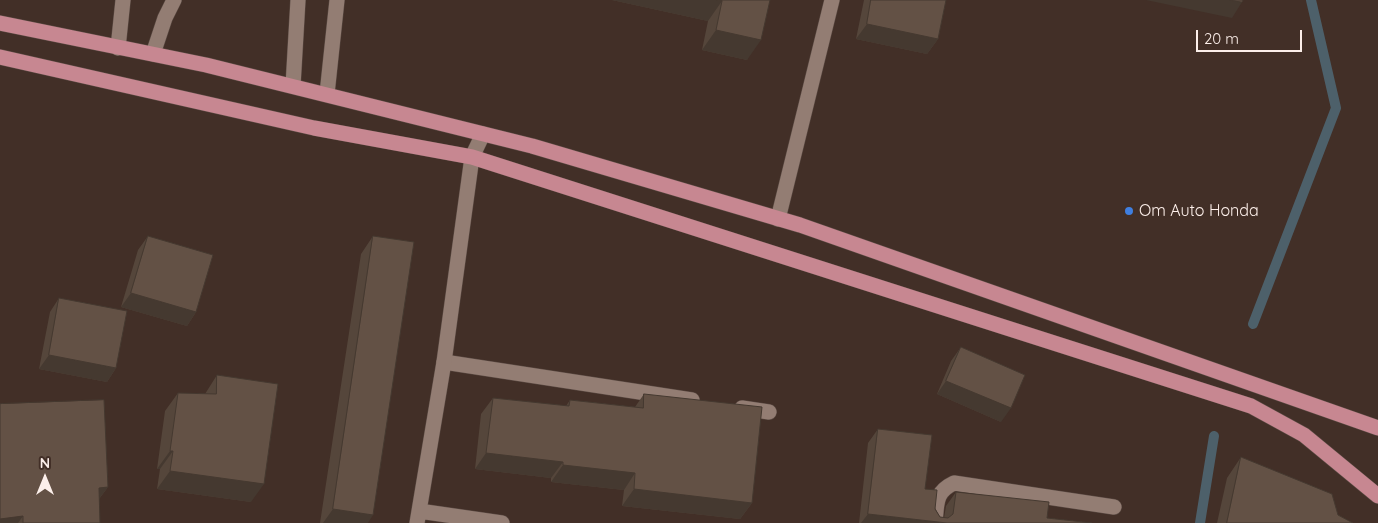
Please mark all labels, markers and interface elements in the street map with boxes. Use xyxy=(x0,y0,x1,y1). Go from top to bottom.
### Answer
scale bar xyxy=(1198,20,1304,52)
text: 20 m xyxy=(1204,29,1239,48)
place label: Om Auto Honda xyxy=(1139,201,1259,221)
marker: Om Auto Honda xyxy=(1123,205,1135,217)
north arrow xyxy=(20,453,70,503)
text: N xyxy=(40,454,50,472)

